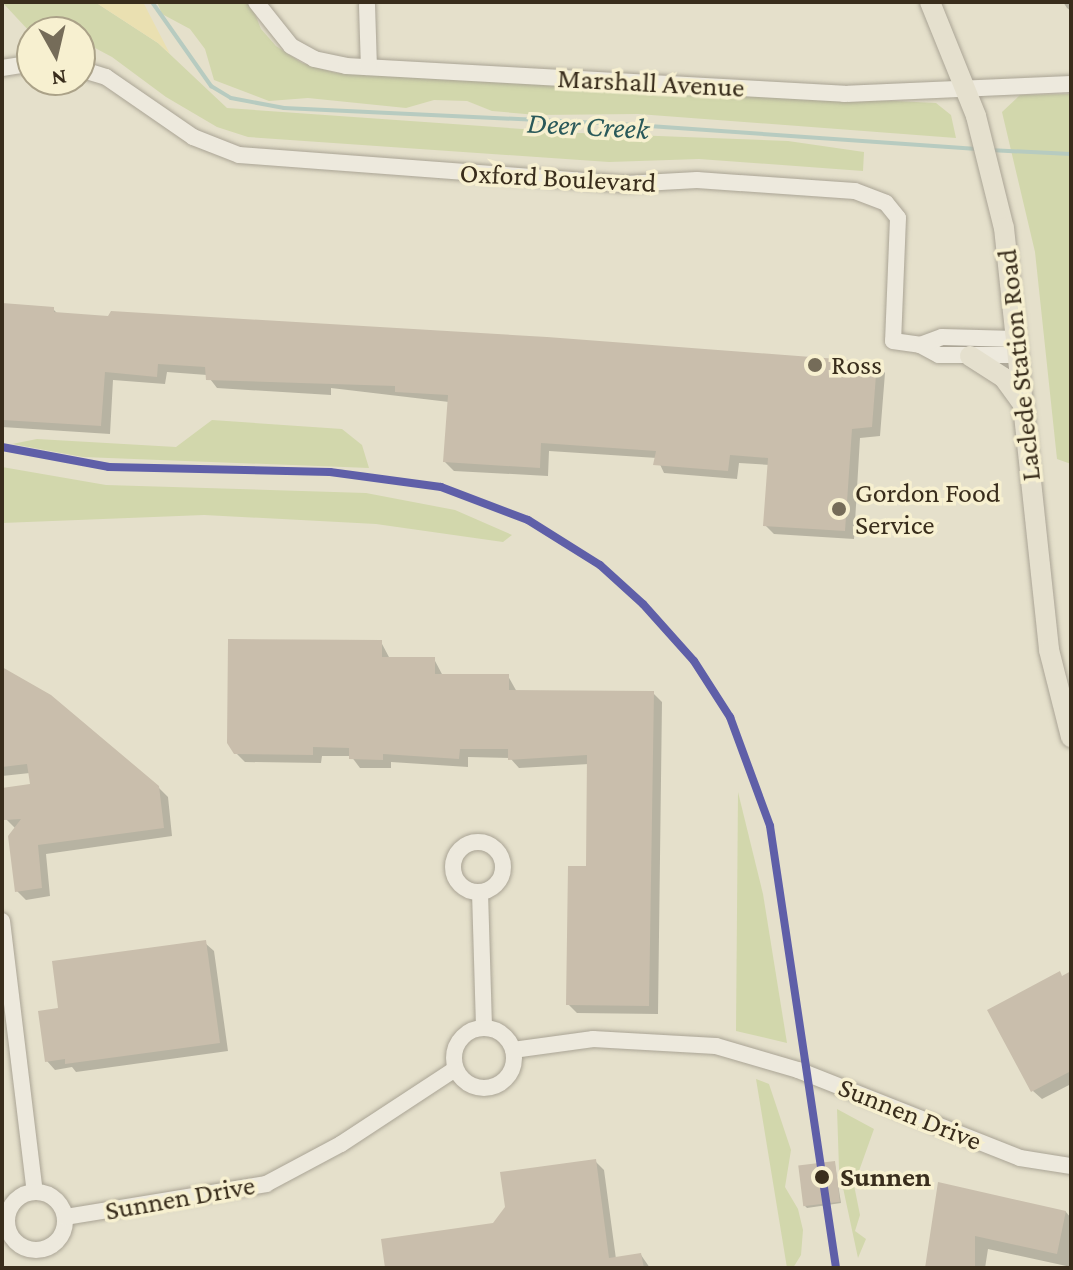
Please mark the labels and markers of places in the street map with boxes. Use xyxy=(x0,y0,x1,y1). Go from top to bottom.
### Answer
place label: Ross xyxy=(831,348,882,382)
marker: Ross xyxy=(806,356,824,374)
place label: Gordon Food Service xyxy=(855,476,1001,542)
marker: Gordon Food Service xyxy=(830,500,848,518)
place label: Sunnen xyxy=(840,1160,931,1194)
marker: Sunnen xyxy=(811,1166,833,1188)

